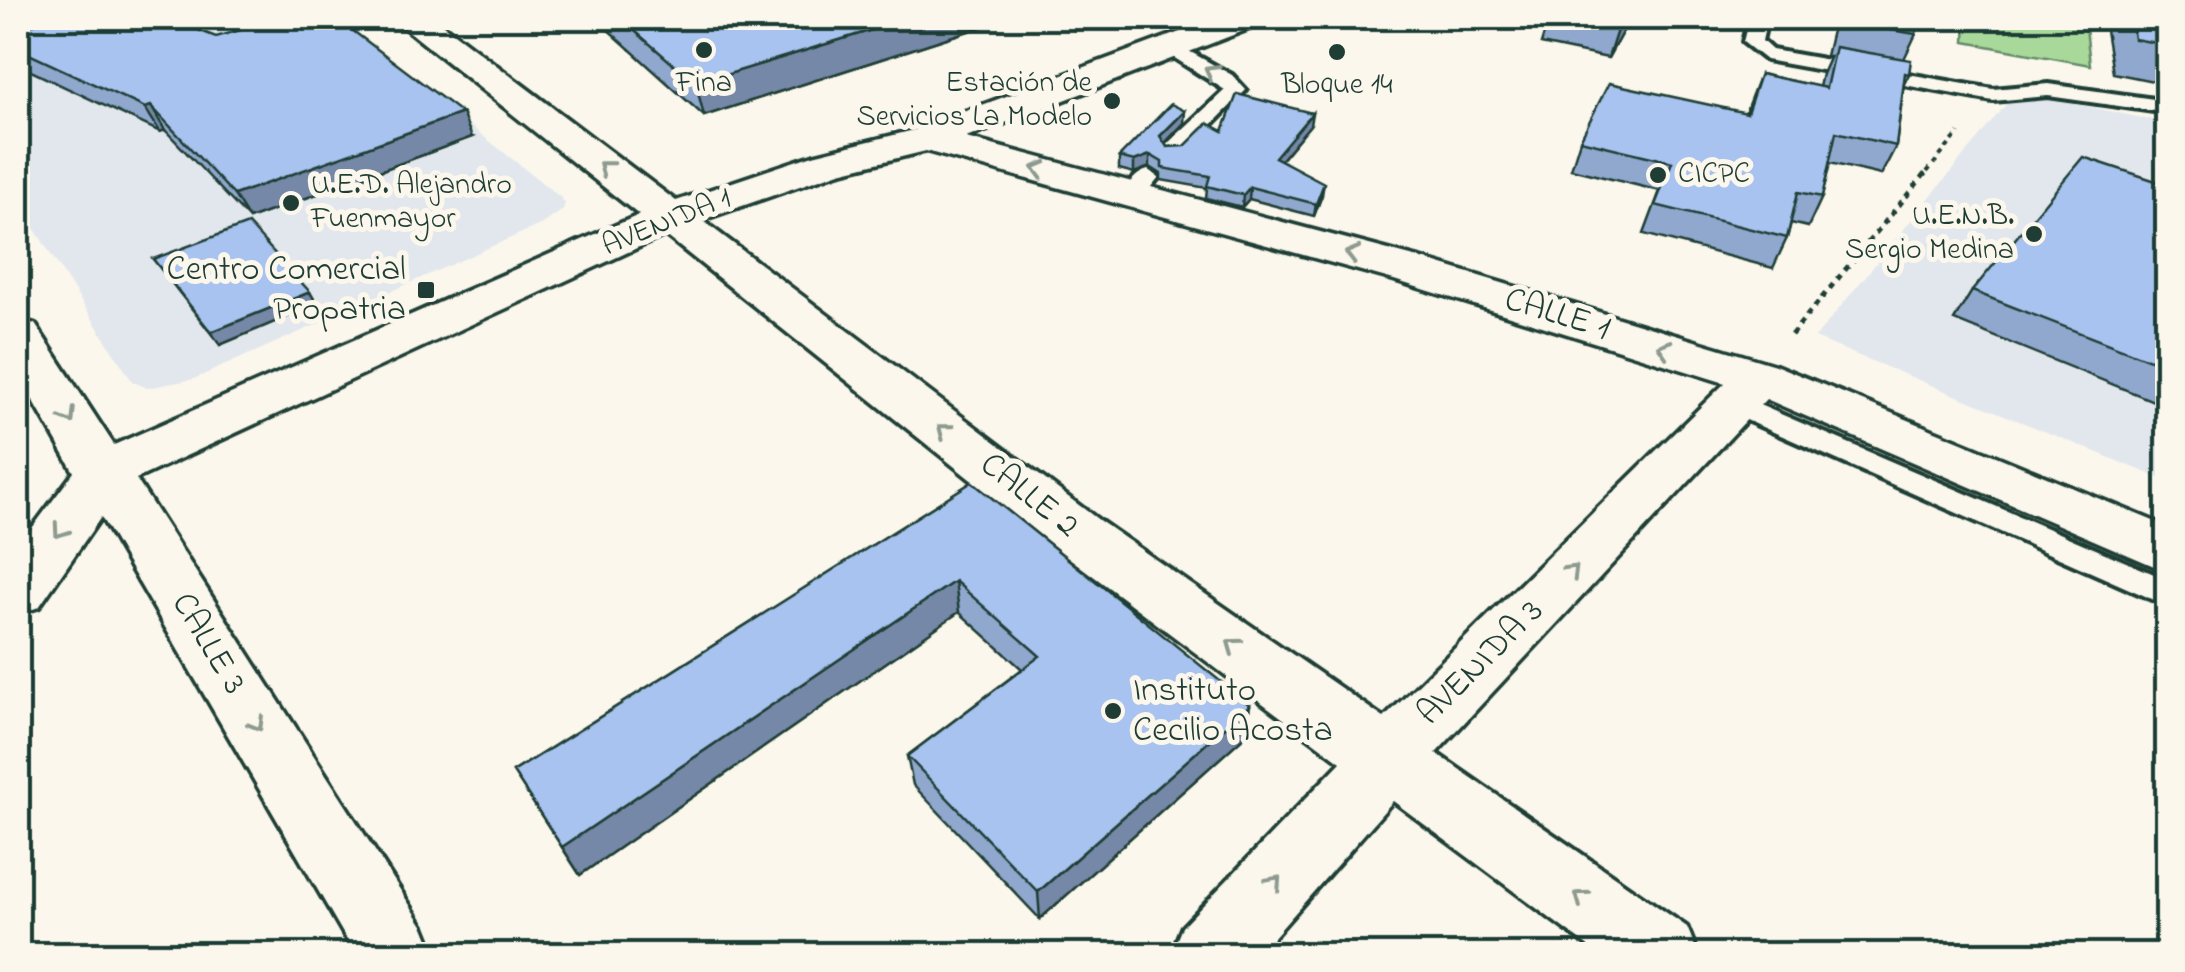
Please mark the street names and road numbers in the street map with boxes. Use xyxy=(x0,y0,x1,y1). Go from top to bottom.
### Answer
street label: AVENIDA 1 xyxy=(596,177,738,269)
street label: CALLE 1 xyxy=(1498,275,1616,355)
street label: CALLE 2 xyxy=(968,441,1090,551)
street label: CALLE 3 xyxy=(158,583,258,705)
street label: AVENIDA 3 xyxy=(1406,588,1556,738)

